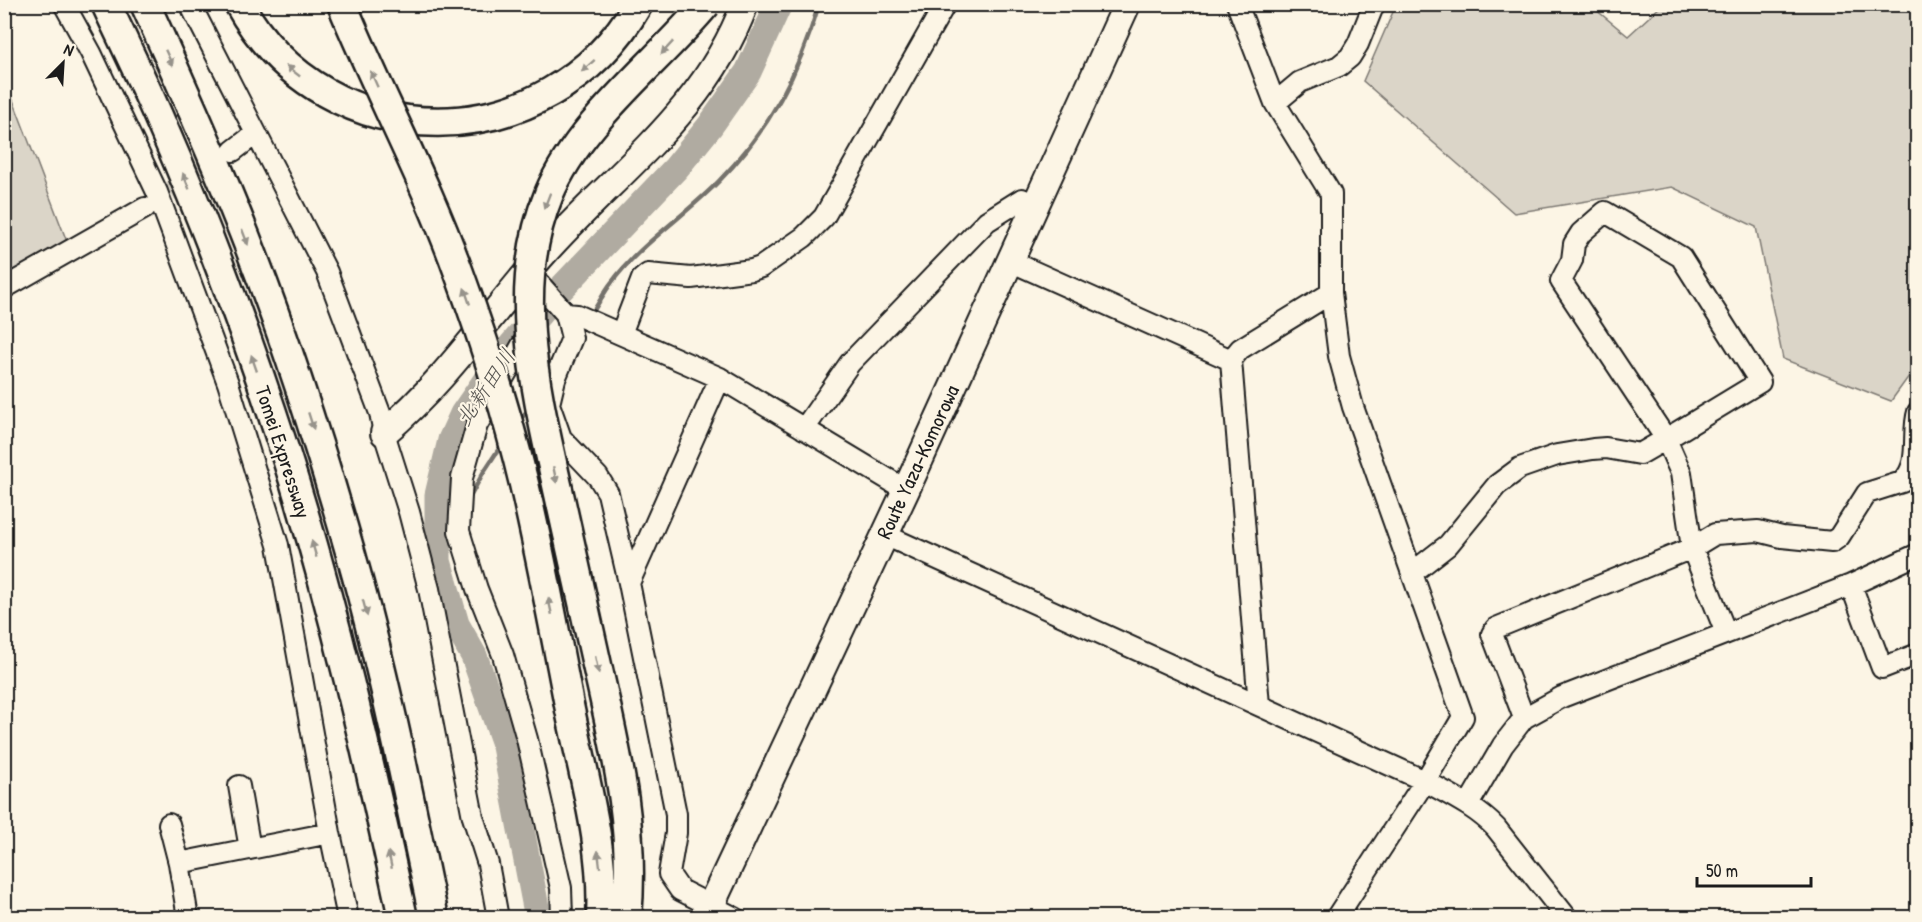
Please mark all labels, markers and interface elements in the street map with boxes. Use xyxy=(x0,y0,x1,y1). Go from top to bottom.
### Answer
north arrow xyxy=(33,33,93,93)
text: N xyxy=(61,38,78,61)
one-way arrow xyxy=(660,41,674,56)
one-way arrow xyxy=(165,49,174,66)
one-way arrow xyxy=(581,59,596,73)
one-way arrow xyxy=(286,65,301,77)
one-way arrow xyxy=(369,70,378,87)
one-way arrow xyxy=(181,171,191,189)
one-way arrow xyxy=(542,192,552,210)
one-way arrow xyxy=(241,228,250,246)
one-way arrow xyxy=(462,287,471,305)
water label: 北新田川 xyxy=(448,342,522,432)
one-way arrow xyxy=(249,354,259,372)
street label: Route Yaza-Komorowa xyxy=(869,380,966,543)
street label: Tomei Expressway xyxy=(248,382,319,522)
one-way arrow xyxy=(306,412,316,430)
one-way arrow xyxy=(551,466,560,485)
one-way arrow xyxy=(309,540,318,558)
one-way arrow xyxy=(545,596,554,615)
one-way arrow xyxy=(361,599,370,617)
one-way arrow xyxy=(593,656,602,675)
one-way arrow xyxy=(595,850,604,869)
scale bar xyxy=(1697,850,1811,888)
one-way arrow xyxy=(385,851,395,870)
text: 50 m xyxy=(1706,858,1738,883)

